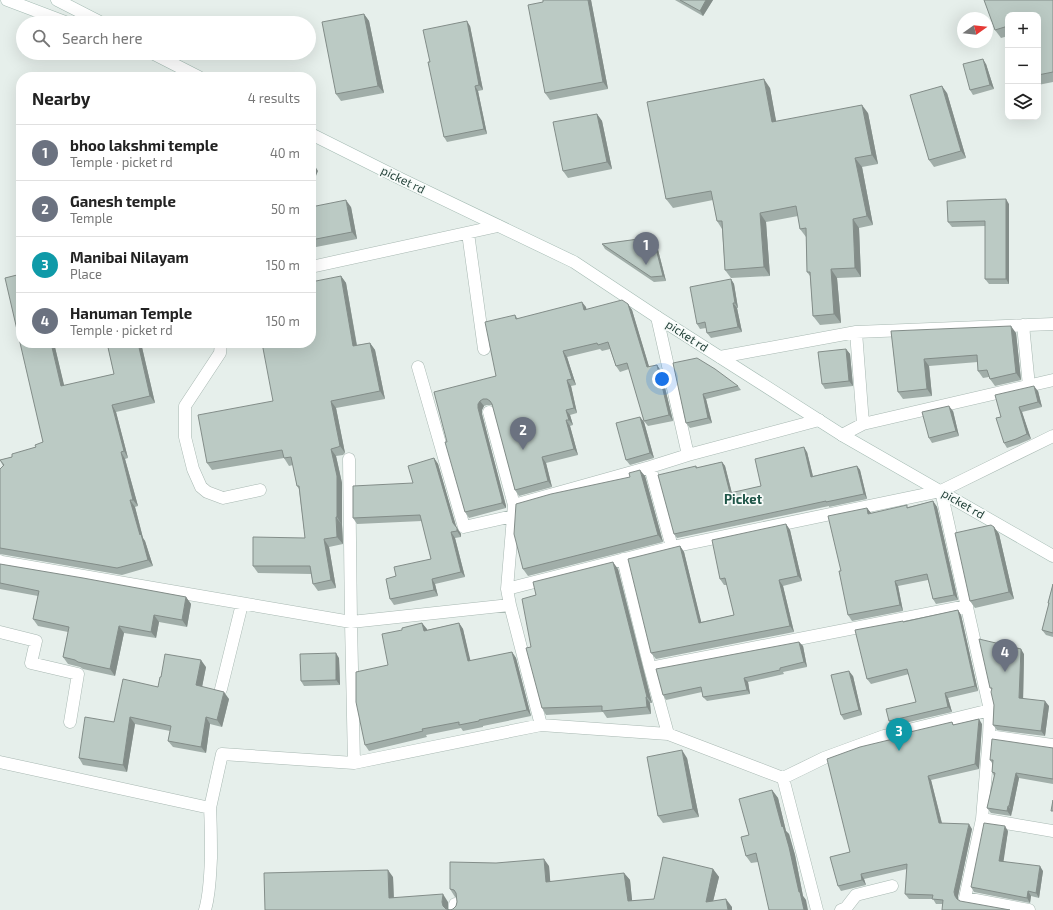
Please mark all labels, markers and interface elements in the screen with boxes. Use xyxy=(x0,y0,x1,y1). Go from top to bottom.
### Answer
north arrow xyxy=(957,12,993,48)
map controls xyxy=(1005,12,1041,120)
button: + xyxy=(1005,12,1041,48)
search box xyxy=(16,16,316,60)
icon: search xyxy=(30,27,52,49)
text: Search here xyxy=(62,29,143,47)
button: − xyxy=(1005,48,1041,84)
button: layers xyxy=(1005,84,1041,120)
text: Nearby xyxy=(32,88,90,108)
text: 4 results xyxy=(248,90,300,106)
text: bhoo lakshmi temple xyxy=(70,136,218,154)
text: 1 xyxy=(42,145,48,161)
text: 40 m xyxy=(270,145,300,161)
text: Temple · picket rd xyxy=(70,154,173,170)
street label: picket rd xyxy=(379,163,428,196)
text: Ganesh temple xyxy=(70,192,176,210)
text: 2 xyxy=(41,201,49,217)
text: 50 m xyxy=(271,201,300,217)
text: Temple xyxy=(70,210,113,226)
pin: 1 xyxy=(633,232,659,265)
text: Manibai Nilayam xyxy=(70,248,189,266)
text: 3 xyxy=(41,257,49,273)
text: 150 m xyxy=(266,257,300,273)
text: Place xyxy=(70,266,102,282)
text: Hanuman Temple xyxy=(70,304,192,322)
text: 4 xyxy=(41,313,49,329)
text: 150 m xyxy=(266,313,300,329)
street label: picket rd xyxy=(664,316,711,354)
text: Temple · picket rd xyxy=(70,322,173,338)
your location xyxy=(652,369,672,389)
pin: 2 xyxy=(510,417,536,450)
street label: picket rd xyxy=(940,485,987,521)
district label: Picket xyxy=(724,491,763,507)
pin: 4 xyxy=(992,639,1018,672)
pin: 3 xyxy=(886,718,912,751)

